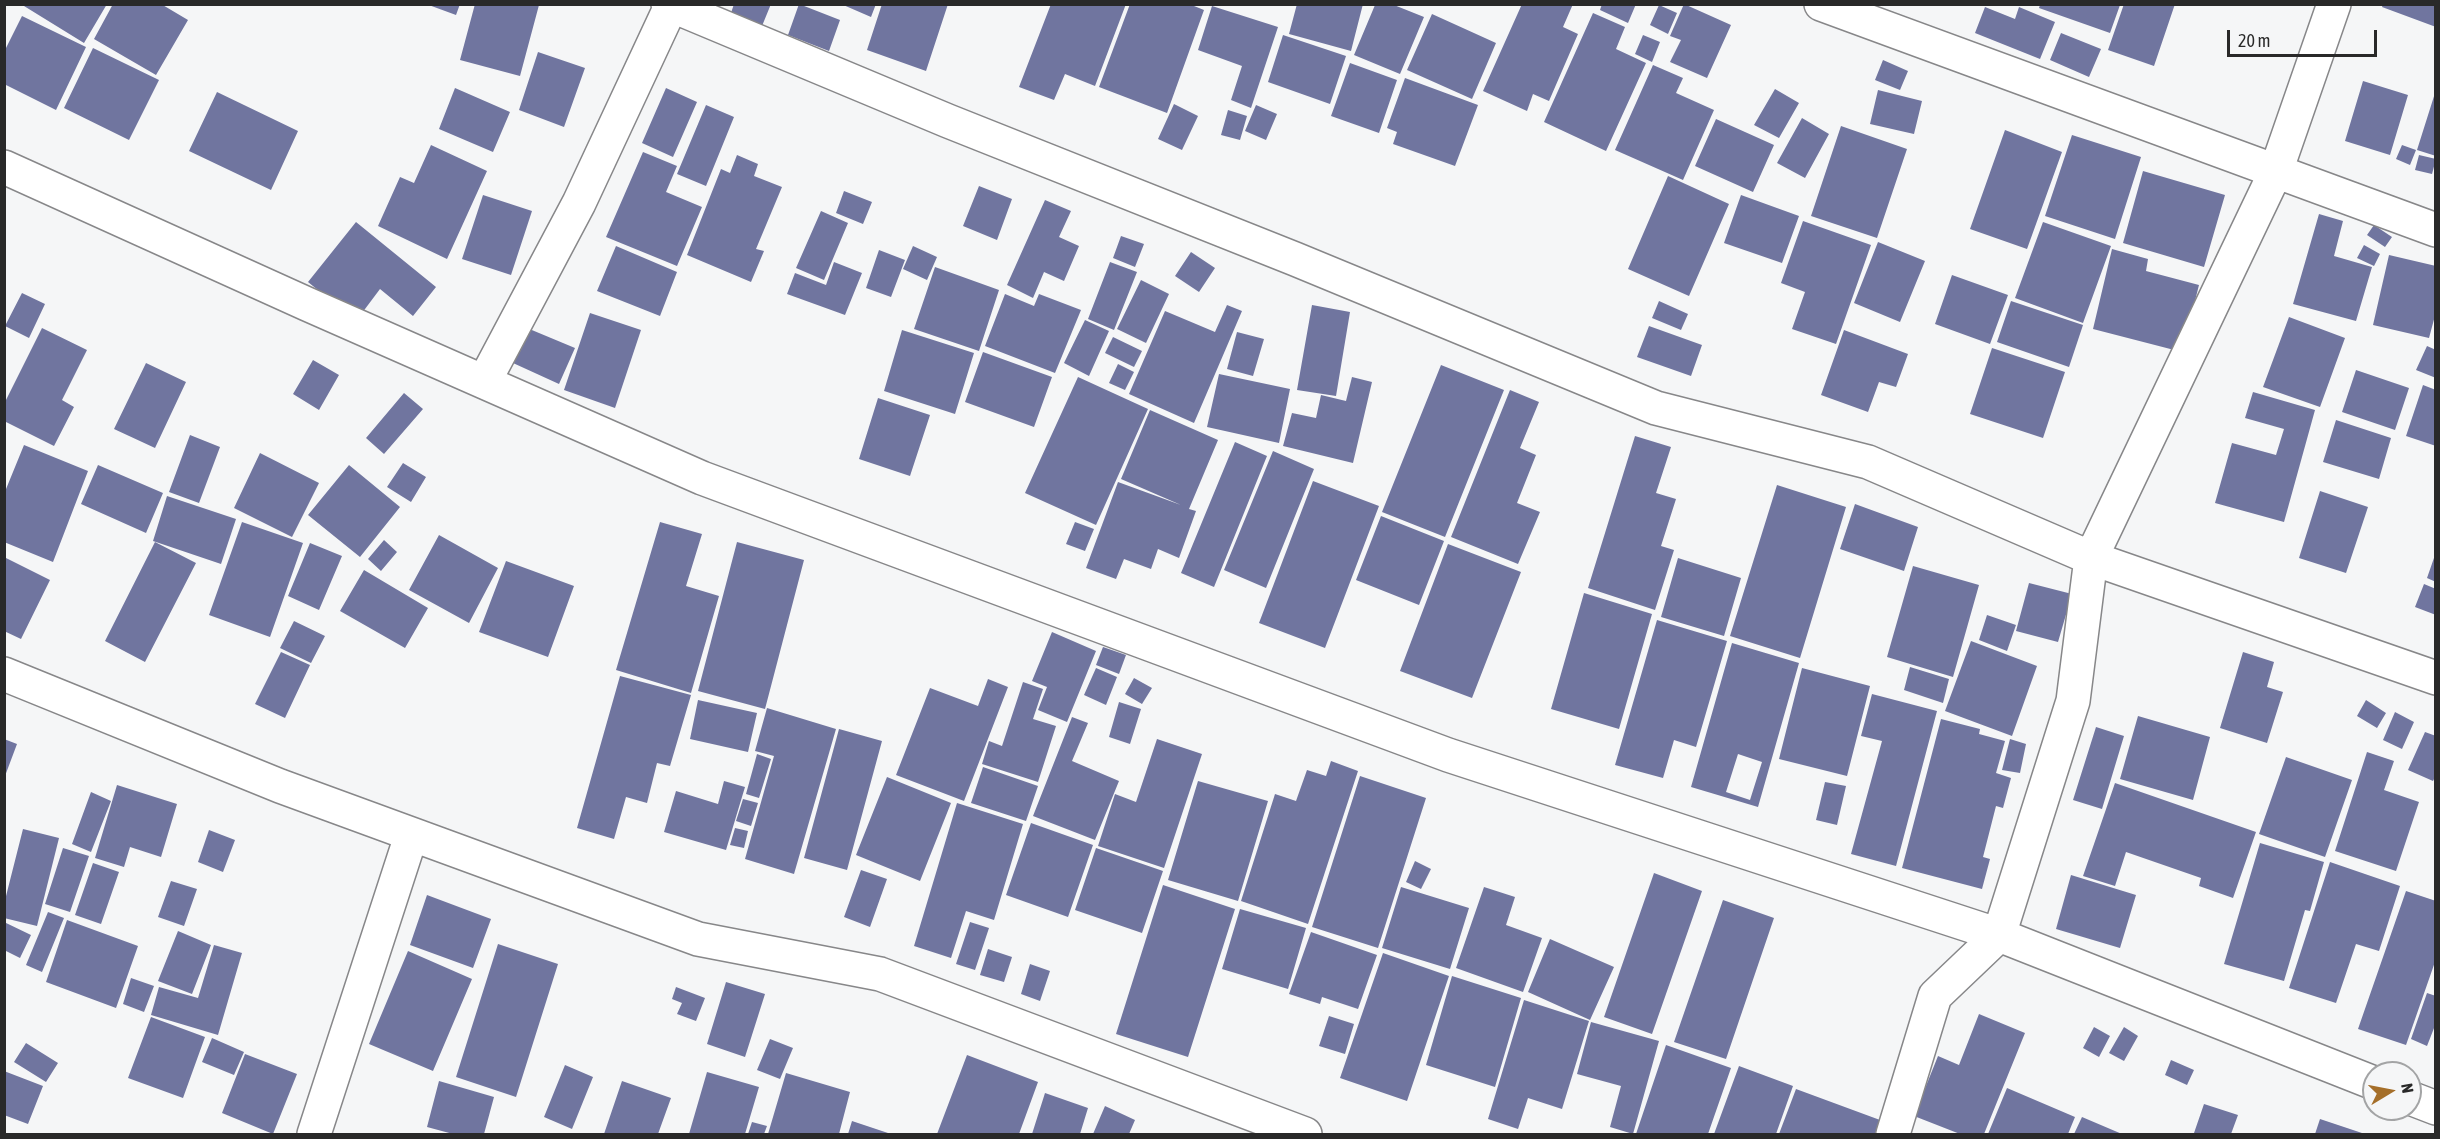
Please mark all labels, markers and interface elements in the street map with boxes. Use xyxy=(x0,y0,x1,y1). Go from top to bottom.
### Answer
scale bar xyxy=(2230,18,2380,56)
text: 20 m xyxy=(2238,30,2270,51)
north arrow xyxy=(2362,1061,2422,1121)
text: N xyxy=(2398,1082,2417,1094)

